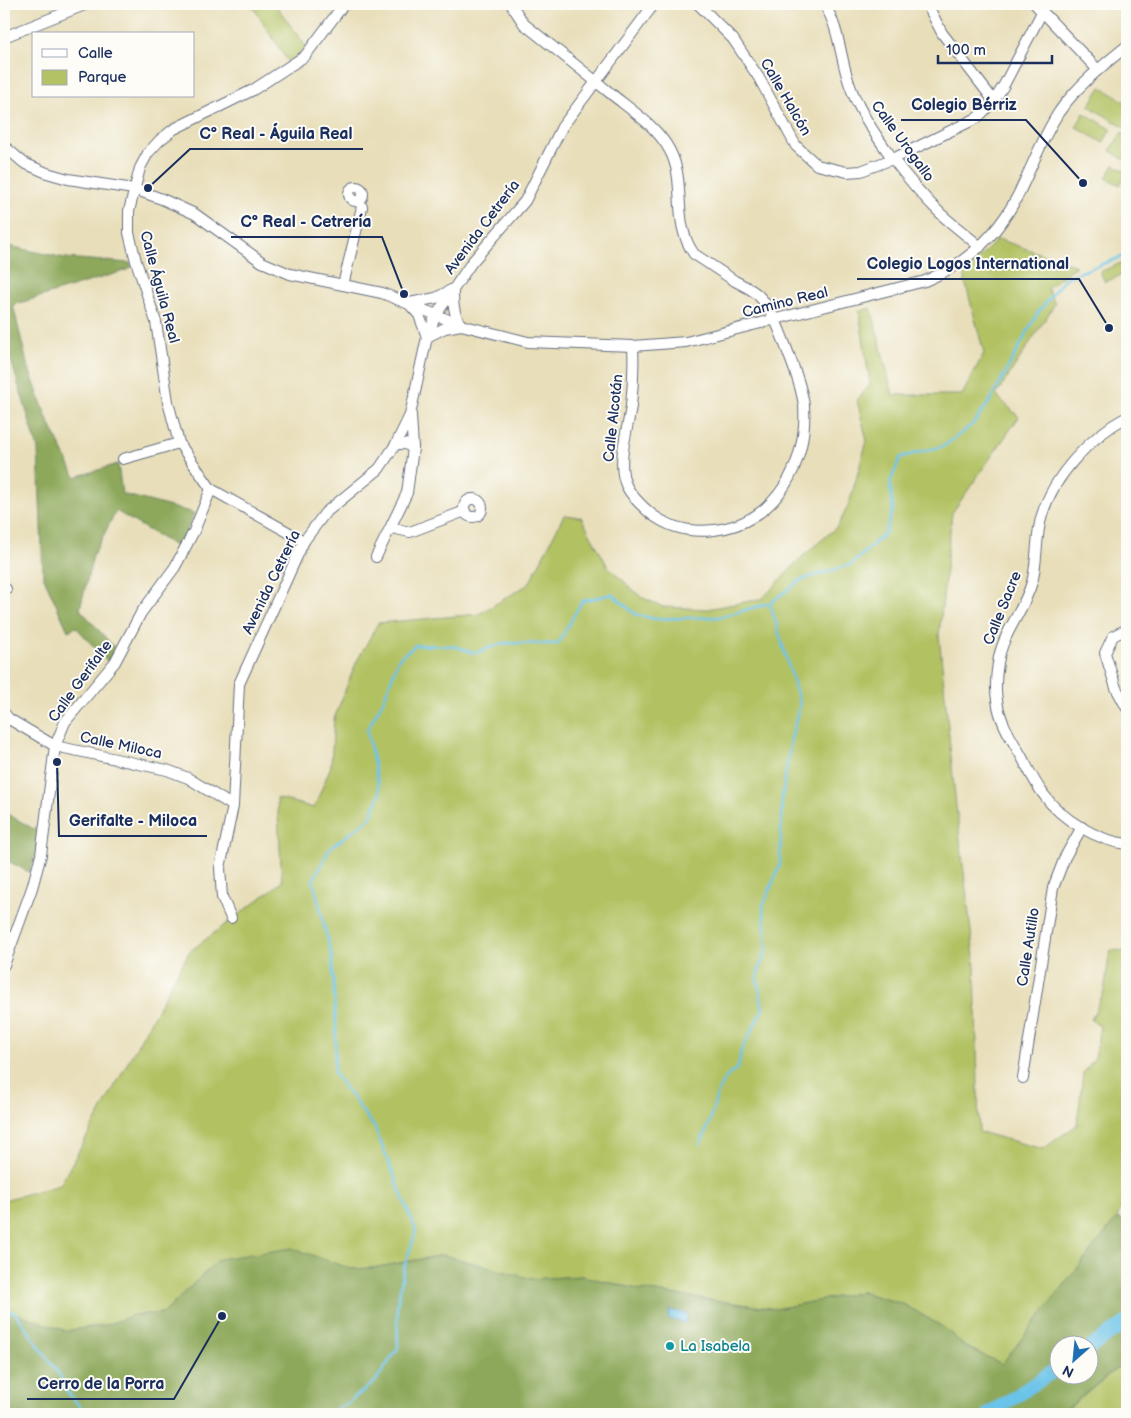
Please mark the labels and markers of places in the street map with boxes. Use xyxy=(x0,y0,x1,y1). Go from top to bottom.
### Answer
callout: Colegio Bérriz xyxy=(901,89,1026,120)
callout: Cº Real - Águila Real xyxy=(190,118,363,149)
callout: Cº Real - Cetrería xyxy=(231,206,382,237)
callout: Colegio Logos International xyxy=(857,248,1079,279)
callout: Gerifalte - Miloca xyxy=(59,805,207,836)
place label: La Isabela xyxy=(680,1337,750,1356)
marker: La Isabela xyxy=(664,1340,676,1352)
callout: Cerro de la Porra xyxy=(27,1368,174,1399)

